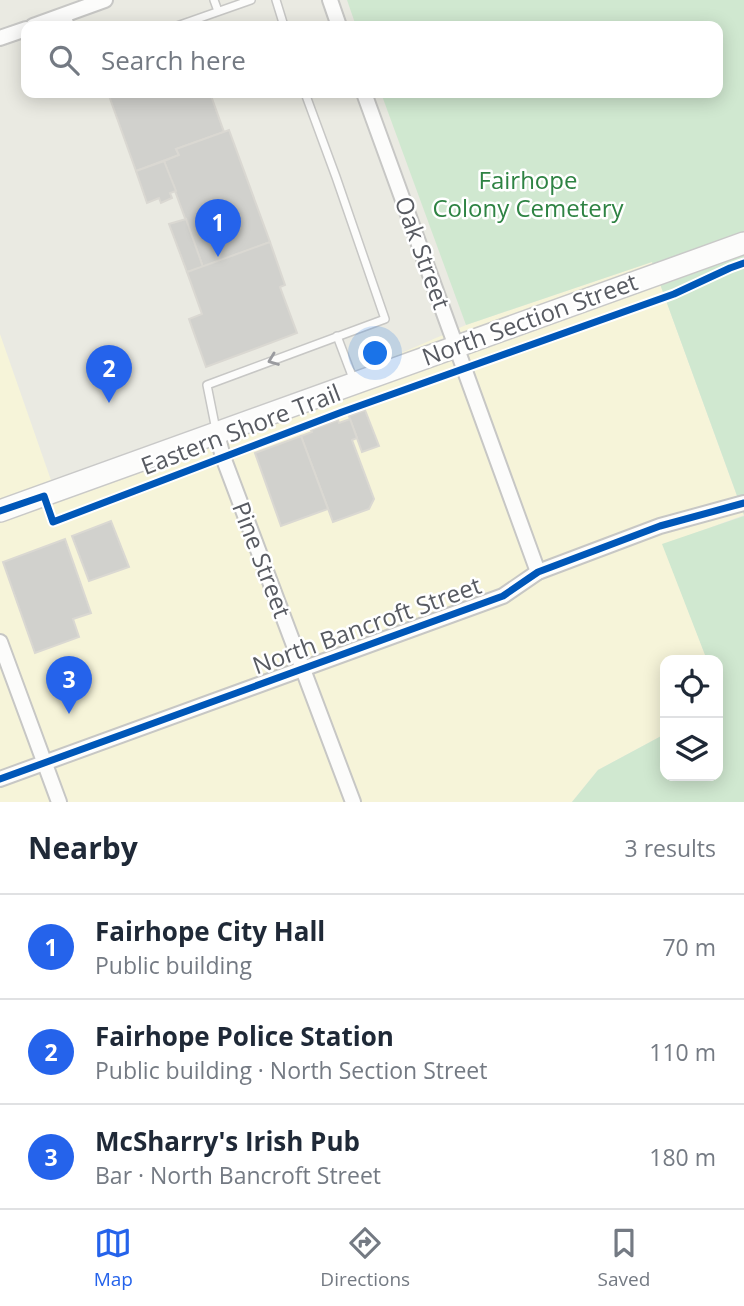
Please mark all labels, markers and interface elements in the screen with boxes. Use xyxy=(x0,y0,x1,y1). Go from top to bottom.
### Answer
search box xyxy=(21,21,723,98)
icon: search xyxy=(45,41,83,79)
text: Search here xyxy=(101,42,246,78)
park label: Fairhope Colony Cemetery xyxy=(432,163,625,224)
street label: Oak Street xyxy=(388,191,459,314)
pin: 1 xyxy=(195,199,241,257)
street label: North Section Street xyxy=(417,264,642,373)
your location xyxy=(358,336,392,370)
pin: 2 xyxy=(86,345,132,403)
one-way arrow xyxy=(267,352,280,366)
street label: Eastern Shore Trail xyxy=(136,375,345,482)
street label: Pine Street xyxy=(225,497,300,622)
street label: North Bancroft Street xyxy=(248,568,485,681)
map controls xyxy=(660,655,723,781)
button: locate xyxy=(660,655,723,718)
pin: 3 xyxy=(46,656,92,714)
button: layers xyxy=(660,718,723,781)
text: Nearby xyxy=(28,827,138,868)
text: 3 results xyxy=(625,832,716,864)
text: Fairhope City Hall xyxy=(95,913,325,949)
text: 1 xyxy=(44,931,58,963)
text: 70 m xyxy=(662,931,716,963)
text: Public building xyxy=(95,949,252,981)
text: Fairhope Police Station xyxy=(95,1018,394,1054)
text: 2 xyxy=(44,1036,58,1068)
text: 110 m xyxy=(649,1036,716,1068)
text: Public building · North Section Street xyxy=(95,1054,487,1086)
text: McSharry's Irish Pub xyxy=(95,1123,360,1159)
text: 3 xyxy=(44,1141,58,1173)
text: 180 m xyxy=(649,1141,716,1173)
text: Bar · North Bancroft Street xyxy=(95,1159,381,1191)
tab: Map xyxy=(94,1224,133,1292)
tab: Directions xyxy=(320,1224,410,1292)
tab: Saved xyxy=(598,1224,650,1292)

